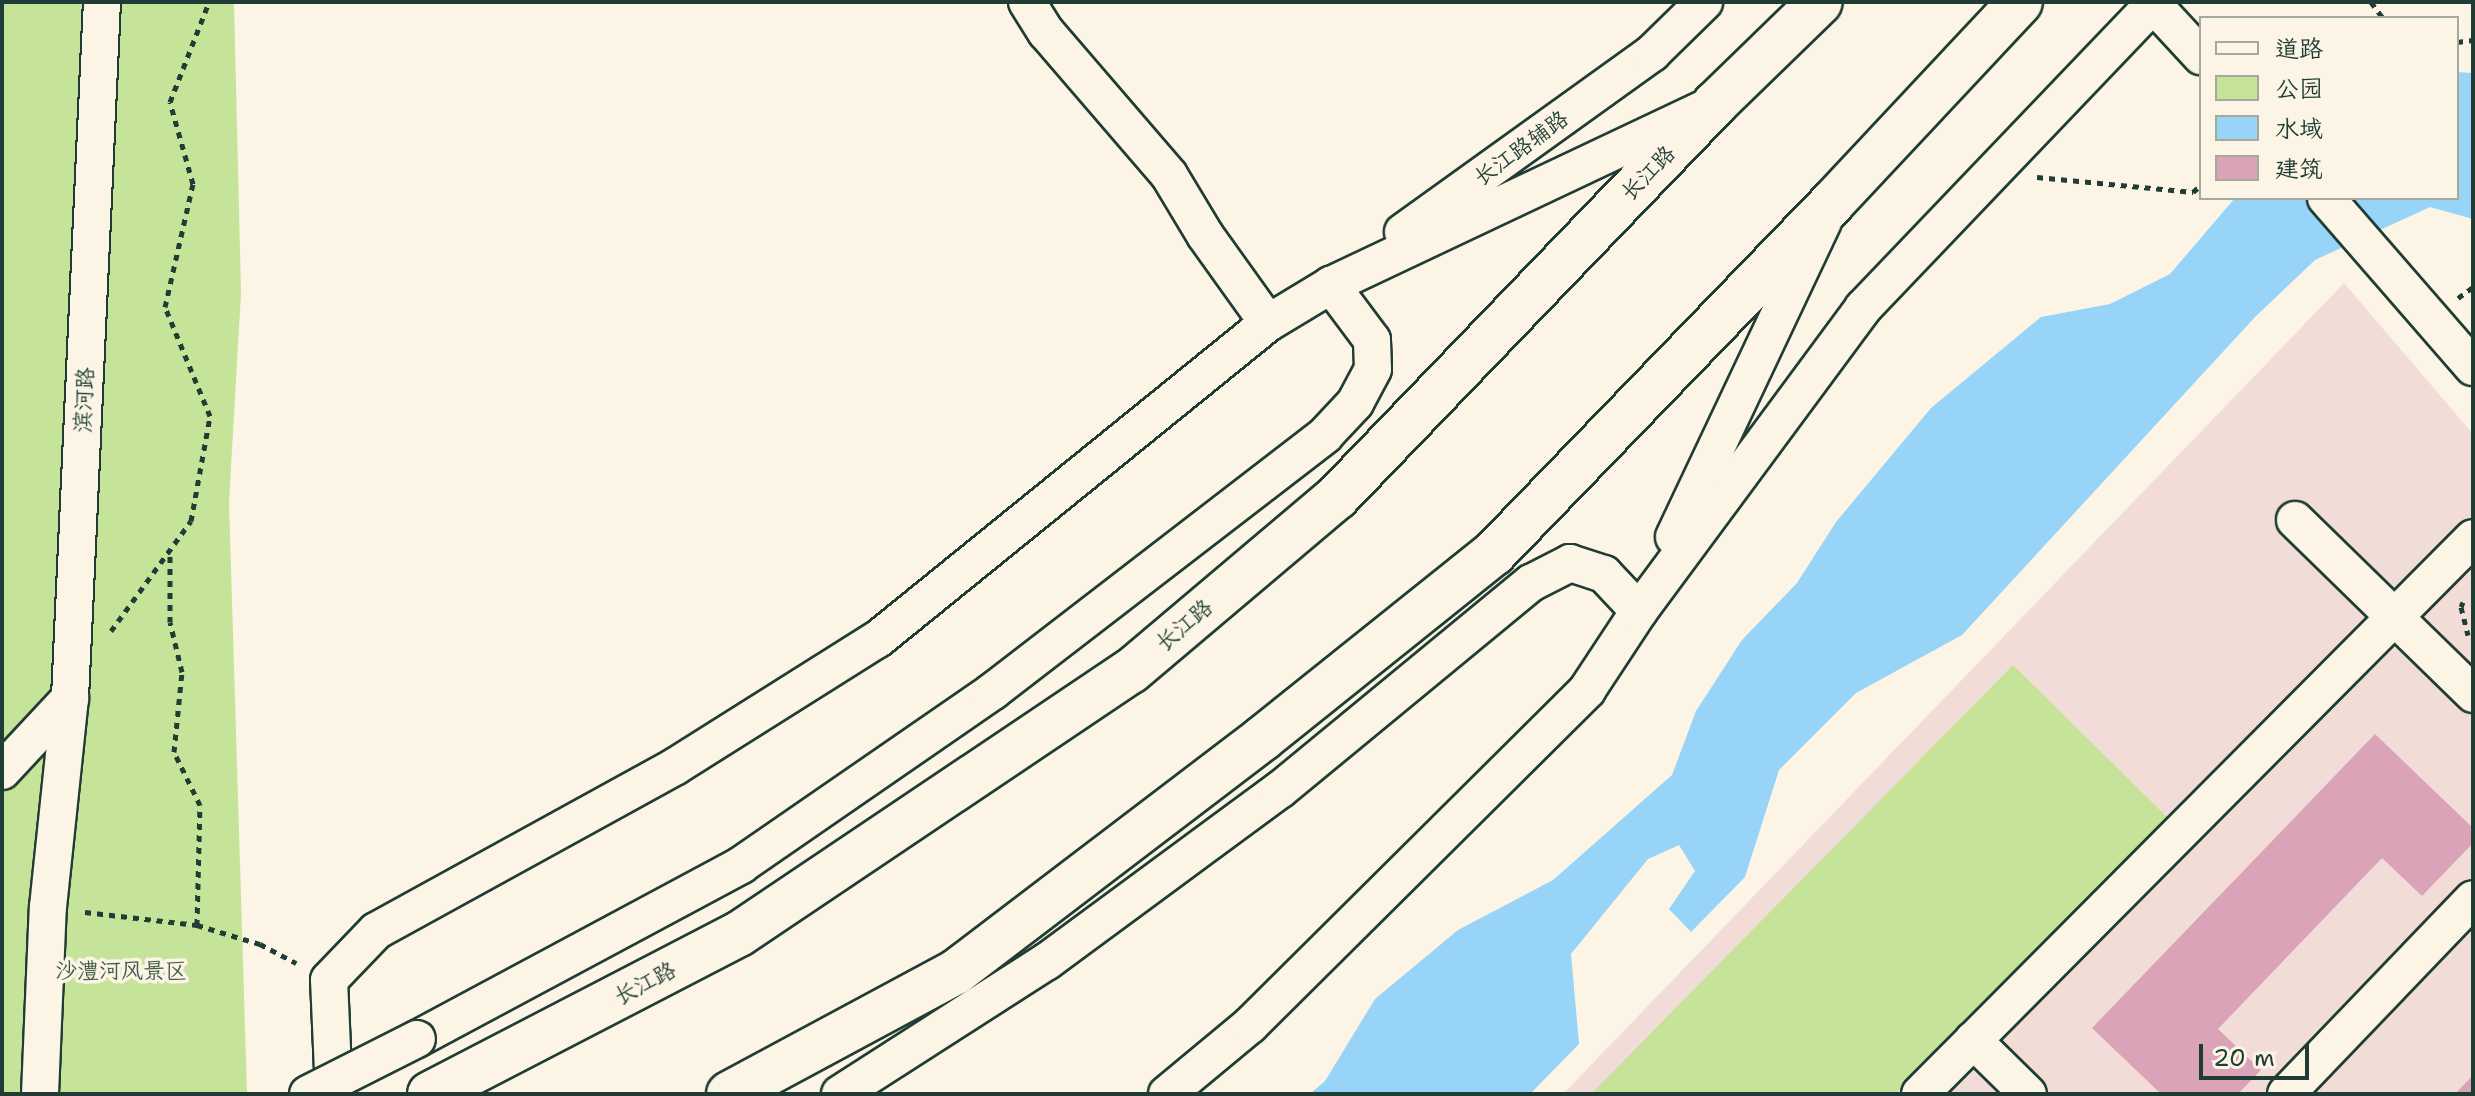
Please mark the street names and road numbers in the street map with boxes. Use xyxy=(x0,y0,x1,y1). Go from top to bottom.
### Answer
street label: 长江路辅路 xyxy=(1469,105,1573,191)
street label: 长江路 xyxy=(1616,140,1680,206)
street label: 滨河路 xyxy=(69,366,99,434)
street label: 长江路 xyxy=(1150,594,1218,656)
street label: 长江路 xyxy=(610,956,680,1010)

